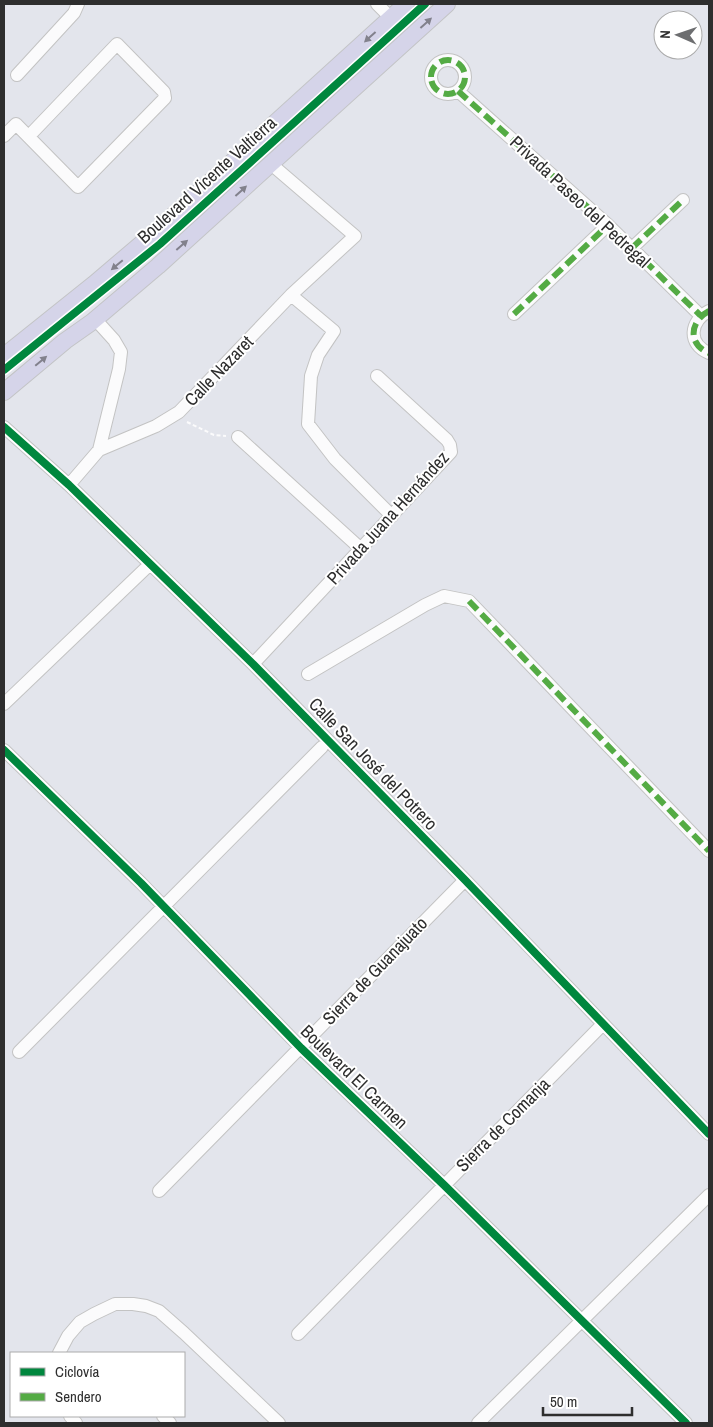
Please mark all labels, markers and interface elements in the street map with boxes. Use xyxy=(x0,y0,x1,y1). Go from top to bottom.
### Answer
north arrow xyxy=(653,10,703,60)
one-way arrow xyxy=(419,18,432,29)
text: N xyxy=(656,30,674,39)
one-way arrow xyxy=(364,31,377,42)
street label: Boulevard Vicente Valtierra xyxy=(132,110,282,249)
street label: Privada Paseo del Pedregal xyxy=(505,130,656,273)
one-way arrow xyxy=(234,185,246,197)
one-way arrow xyxy=(175,239,188,250)
one-way arrow xyxy=(110,259,123,270)
street label: Calle Nazaret xyxy=(179,330,259,411)
one-way arrow xyxy=(34,355,47,366)
street label: Privada Juana Hernández xyxy=(321,446,454,590)
street label: Calle San José del Potrero xyxy=(303,692,443,835)
street label: Sierra de Guanajuato xyxy=(317,911,433,1030)
street label: Boulevard El Carmen xyxy=(295,1019,413,1134)
street label: Sierra de Comanja xyxy=(450,1072,555,1177)
legend xyxy=(10,1352,185,1417)
text: Ciclovía xyxy=(55,1361,100,1382)
scale bar xyxy=(543,1384,632,1416)
text: Sendero xyxy=(55,1386,102,1407)
text: 50 m xyxy=(550,1391,577,1412)

